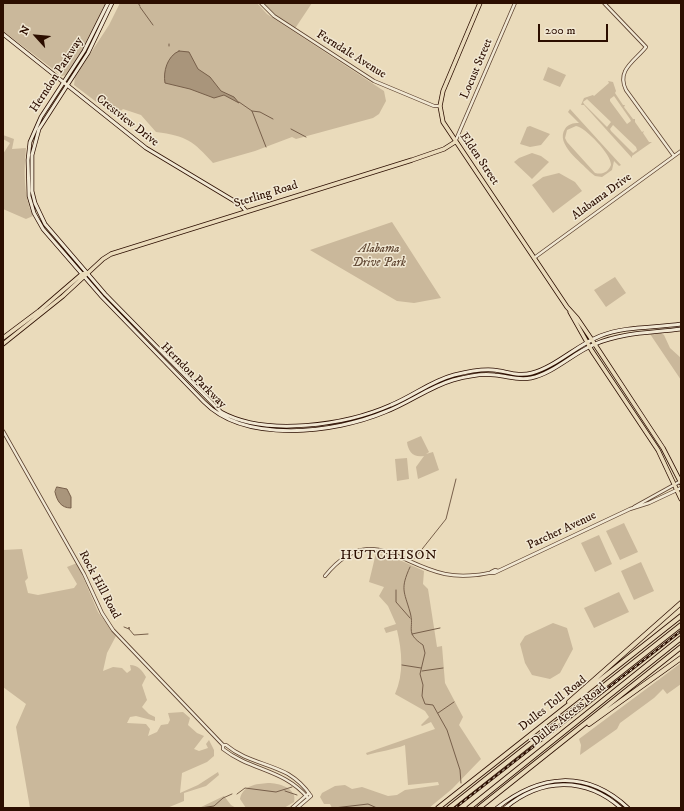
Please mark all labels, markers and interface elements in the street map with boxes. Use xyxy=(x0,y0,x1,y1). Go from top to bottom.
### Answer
north arrow xyxy=(16,16,56,56)
scale bar xyxy=(540,16,610,42)
text: N xyxy=(17,23,34,38)
text: 200 m xyxy=(545,23,575,38)
street label: Ferndale Avenue xyxy=(313,28,389,82)
street label: Herndon Parkway xyxy=(27,35,87,115)
street label: Locust Street xyxy=(458,37,496,101)
street label: Crestview Drive xyxy=(93,92,161,150)
street label: Elden Street xyxy=(456,130,502,188)
street label: Alabama Drive xyxy=(569,170,635,224)
street label: Sterling Road xyxy=(232,179,300,211)
park label: Alabama Drive Park xyxy=(352,243,406,271)
street label: Herndon Parkway xyxy=(157,340,229,412)
street label: Parcher Avenue xyxy=(525,509,599,553)
street label: Rock Hill Road xyxy=(75,548,123,622)
district label: HUTCHISON xyxy=(340,548,438,564)
street label: Dulles Toll Road xyxy=(516,673,590,735)
street label: Dulles Access Road xyxy=(529,681,609,749)

